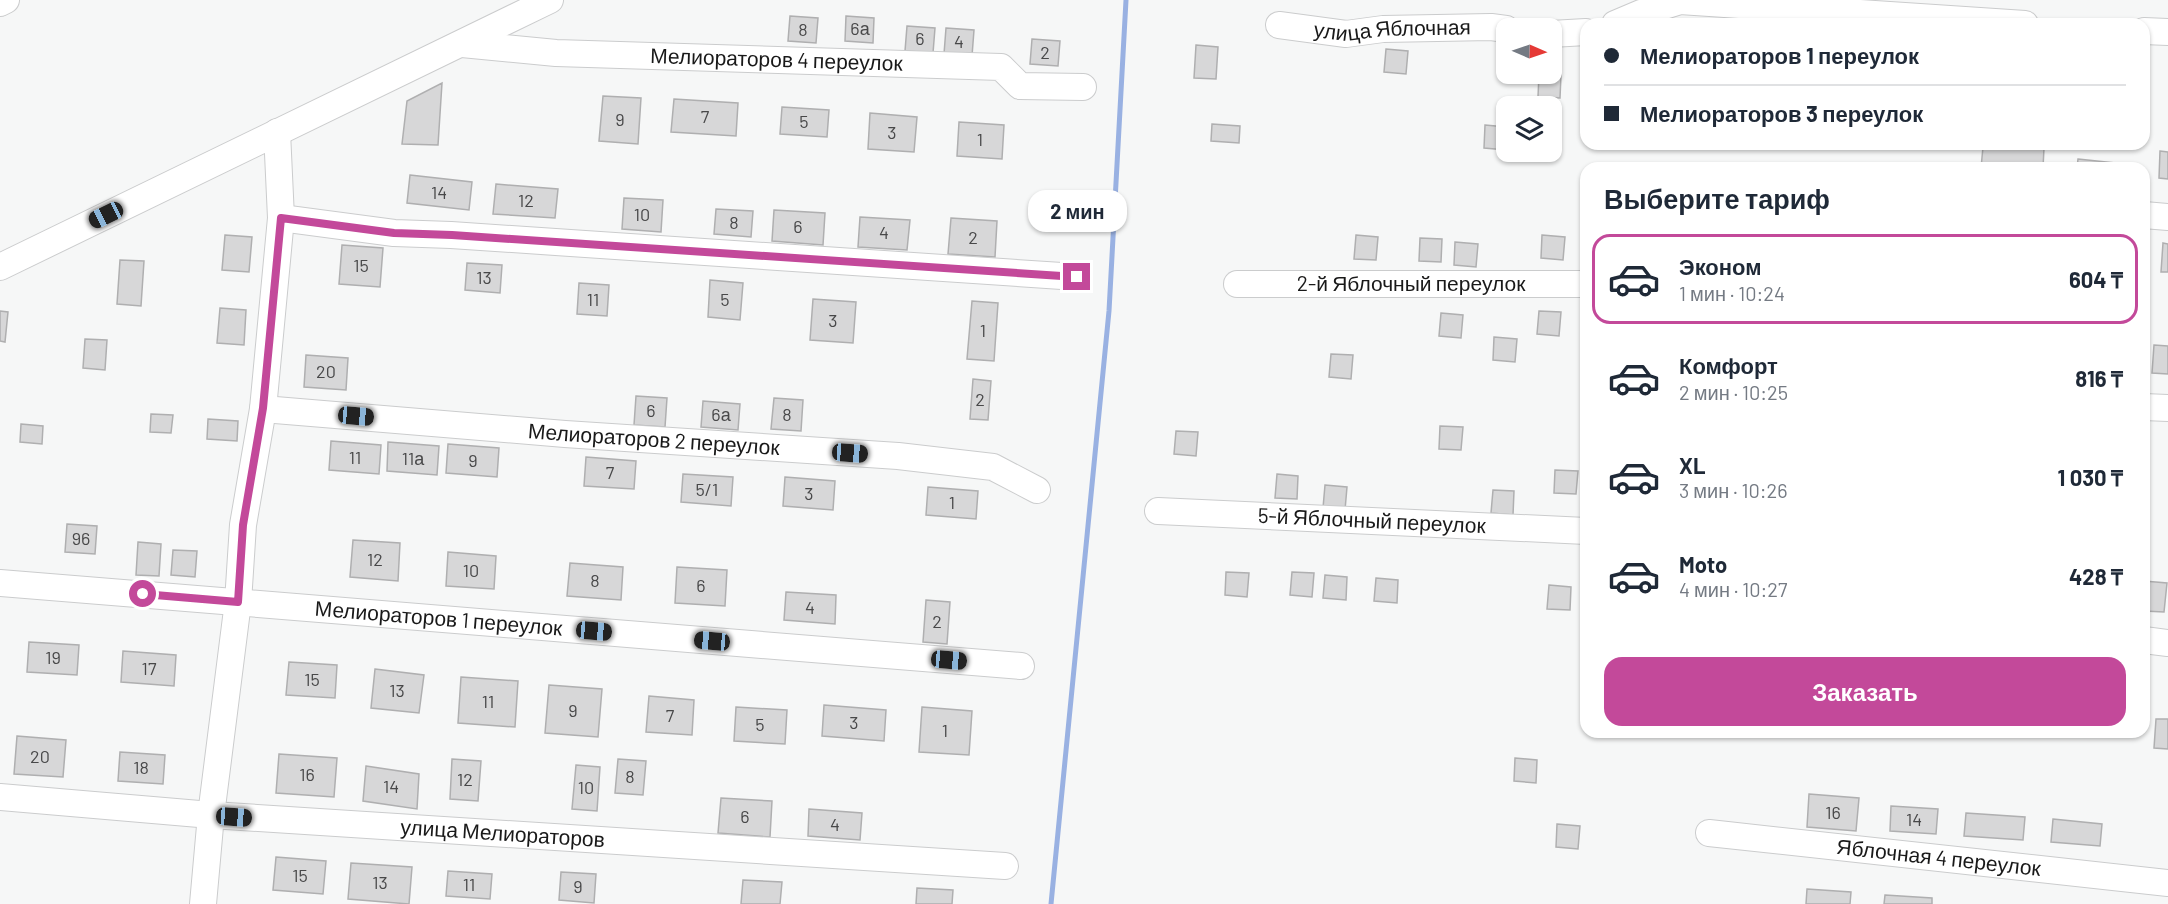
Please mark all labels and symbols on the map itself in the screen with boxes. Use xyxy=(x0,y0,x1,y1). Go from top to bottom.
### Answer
street label: улица Яблочная xyxy=(1312,13,1471,45)
house number: 6а xyxy=(850,17,871,39)
house number: 8 xyxy=(798,18,808,40)
north arrow xyxy=(1496,18,1562,84)
house number: 6 xyxy=(915,27,925,49)
house number: 4 xyxy=(954,30,964,52)
house number: 2 xyxy=(1040,41,1050,63)
street label: Мелиораторов 4 переулок xyxy=(650,42,904,75)
house number: 7 xyxy=(701,105,710,127)
house number: 9 xyxy=(615,108,625,130)
house number: 5 xyxy=(799,110,809,132)
house number: 3 xyxy=(887,121,897,143)
house number: 1 xyxy=(977,128,983,150)
house number: 14 xyxy=(431,181,447,203)
house number: 12 xyxy=(518,189,534,211)
callout: 2 мин xyxy=(1028,190,1126,232)
car xyxy=(86,199,126,231)
house number: 10 xyxy=(634,203,650,225)
house number: 8 xyxy=(729,211,739,233)
house number: 6 xyxy=(793,215,803,237)
house number: 4 xyxy=(879,221,889,243)
house number: 2 xyxy=(968,226,978,248)
house number: 15 xyxy=(353,254,369,276)
route end xyxy=(1063,263,1090,290)
house number: 13 xyxy=(476,266,492,288)
street label: 2-й Яблочный переулок xyxy=(1297,270,1526,295)
house number: 11 xyxy=(587,288,599,310)
house number: 5 xyxy=(720,288,730,310)
house number: 3 xyxy=(828,309,838,331)
house number: 1 xyxy=(980,319,986,341)
house number: 20 xyxy=(316,360,336,382)
house number: 2 xyxy=(975,388,985,410)
house number: 6 xyxy=(646,399,656,421)
house number: 6а xyxy=(711,403,732,425)
house number: 8 xyxy=(782,403,792,425)
car xyxy=(337,405,375,427)
street label: Мелиораторов 2 переулок xyxy=(527,417,781,459)
car xyxy=(831,443,869,463)
house number: 11 xyxy=(349,446,361,468)
house number: 11а xyxy=(402,447,425,469)
house number: 9 xyxy=(468,449,478,471)
house number: 7 xyxy=(606,461,615,483)
house number: 5/1 xyxy=(696,478,718,500)
house number: 3 xyxy=(804,482,814,504)
house number: 1 xyxy=(949,491,955,513)
street label: 5-й Яблочный переулок xyxy=(1257,502,1487,537)
house number: 96 xyxy=(72,527,90,549)
house number: 12 xyxy=(367,548,383,570)
house number: 10 xyxy=(463,559,479,581)
house number: 8 xyxy=(590,569,600,591)
house number: 6 xyxy=(696,574,706,596)
route start xyxy=(129,580,156,607)
street label: Мелиораторов 1 переулок xyxy=(314,595,564,640)
house number: 4 xyxy=(805,596,815,618)
house number: 2 xyxy=(932,610,942,632)
car xyxy=(575,620,613,642)
car xyxy=(693,630,731,652)
house number: 19 xyxy=(45,646,61,668)
car xyxy=(930,649,968,671)
house number: 17 xyxy=(142,657,157,679)
house number: 15 xyxy=(304,668,320,690)
house number: 13 xyxy=(389,679,405,701)
house number: 11 xyxy=(482,690,494,712)
house number: 9 xyxy=(568,699,578,721)
house number: 7 xyxy=(666,704,675,726)
house number: 3 xyxy=(849,711,859,733)
house number: 5 xyxy=(755,713,765,735)
house number: 1 xyxy=(942,719,948,741)
house number: 20 xyxy=(30,745,50,767)
house number: 18 xyxy=(133,756,149,778)
house number: 16 xyxy=(299,763,315,785)
house number: 8 xyxy=(625,765,635,787)
house number: 12 xyxy=(457,768,473,790)
house number: 14 xyxy=(383,775,399,797)
house number: 10 xyxy=(578,776,594,798)
house number: 16 xyxy=(1825,801,1841,823)
house number: 6 xyxy=(740,805,750,827)
car xyxy=(215,807,253,827)
house number: 14 xyxy=(1906,808,1922,830)
street label: улица Мелиораторов xyxy=(400,813,606,851)
house number: 4 xyxy=(830,813,840,835)
street label: Яблочная 4 переулок xyxy=(1835,833,2043,880)
house number: 15 xyxy=(292,864,308,886)
house number: 13 xyxy=(372,871,388,893)
house number: 11 xyxy=(463,873,475,895)
house number: 9 xyxy=(573,875,583,897)

